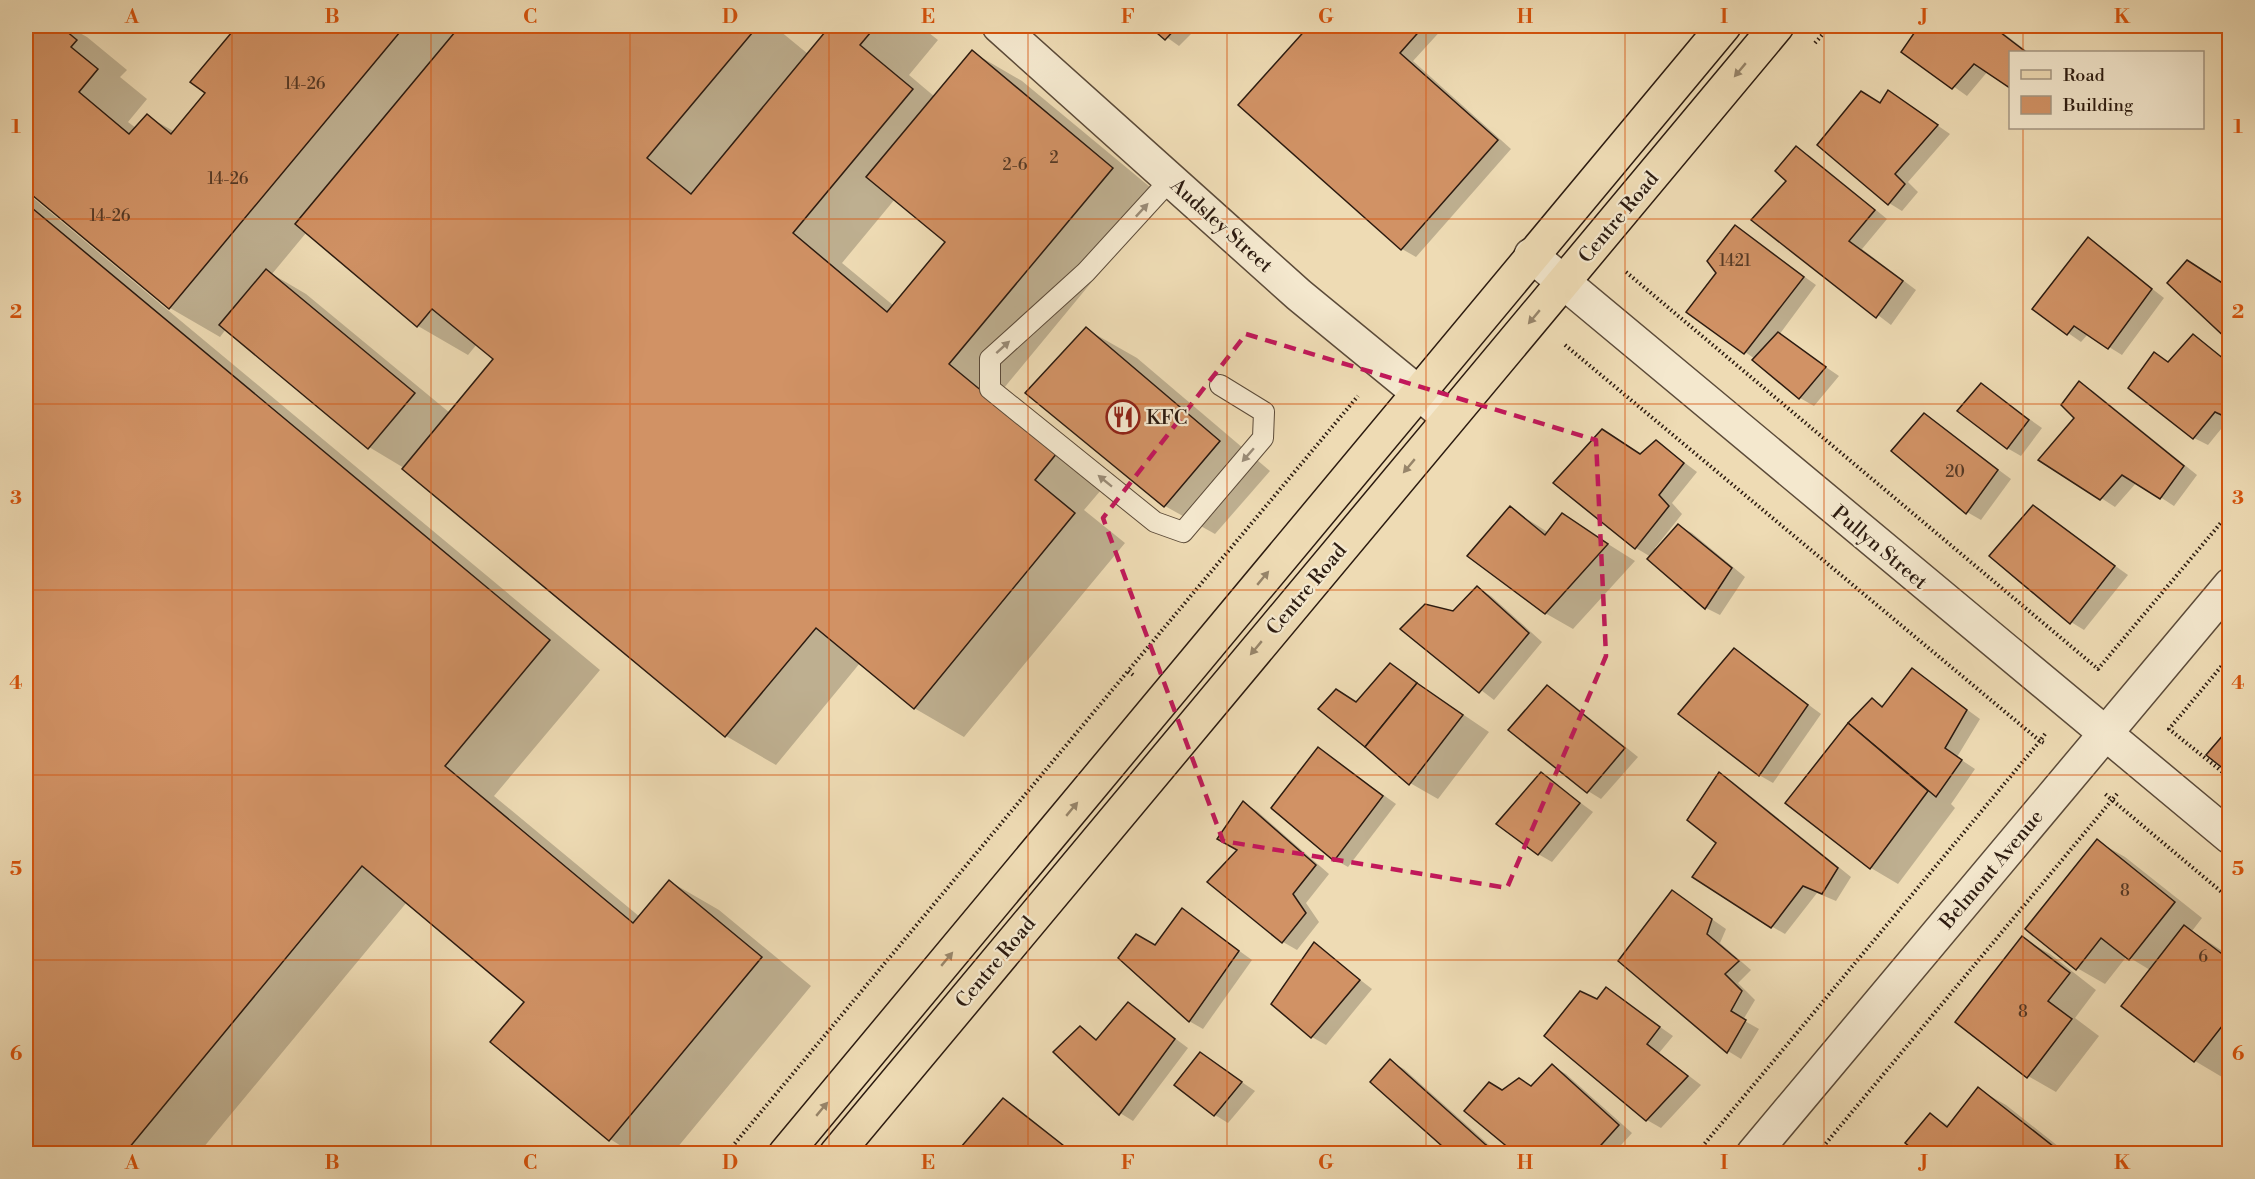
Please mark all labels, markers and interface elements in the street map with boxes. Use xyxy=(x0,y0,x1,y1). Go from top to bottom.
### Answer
text: A xyxy=(124,5,140,30)
text: B xyxy=(324,5,340,30)
text: C xyxy=(523,5,537,30)
text: D xyxy=(722,5,738,30)
text: E xyxy=(921,5,935,30)
text: F xyxy=(1121,5,1135,30)
text: G xyxy=(1318,5,1334,30)
text: H xyxy=(1517,5,1534,30)
text: I xyxy=(1720,5,1728,30)
text: J xyxy=(1917,5,1928,30)
text: K xyxy=(2114,5,2131,30)
legend xyxy=(2009,51,2204,129)
one-way arrow xyxy=(1734,63,1747,78)
text: Road xyxy=(2063,64,2106,87)
house number: 14-26 xyxy=(285,74,326,94)
text: Building xyxy=(2062,94,2134,117)
text: 1 xyxy=(11,115,21,140)
text: 1 xyxy=(2233,115,2243,140)
house number: 2 xyxy=(1049,148,1059,168)
house number: 2-6 xyxy=(1002,155,1028,175)
street label: Centre Road xyxy=(1574,167,1665,269)
house number: 14-26 xyxy=(208,169,249,189)
street label: Audsley Street xyxy=(1164,173,1277,279)
one-way arrow xyxy=(1135,203,1148,218)
house number: 14-26 xyxy=(90,206,131,226)
house number: 1421 xyxy=(1719,251,1751,271)
text: 2 xyxy=(10,300,22,325)
text: 2 xyxy=(2232,300,2244,325)
one-way arrow xyxy=(1528,309,1541,325)
one-way arrow xyxy=(995,341,1010,354)
restaurant icon: KFC xyxy=(1105,399,1141,435)
place label: KFC xyxy=(1146,406,1187,431)
one-way arrow xyxy=(1242,447,1255,463)
one-way arrow xyxy=(1403,458,1416,473)
house number: 20 xyxy=(1945,462,1965,482)
one-way arrow xyxy=(1097,476,1112,488)
text: 3 xyxy=(10,486,22,511)
text: 3 xyxy=(2232,486,2244,511)
street label: Pullyn Street xyxy=(1826,501,1932,595)
street label: Centre Road xyxy=(1262,539,1353,641)
one-way arrow xyxy=(1256,571,1269,586)
one-way arrow xyxy=(1250,640,1263,656)
text: 4 xyxy=(9,671,23,696)
text: 4 xyxy=(2231,671,2245,696)
one-way arrow xyxy=(1065,801,1078,817)
street label: Belmont Avenue xyxy=(1934,805,2049,935)
text: 5 xyxy=(10,857,22,882)
text: 5 xyxy=(2232,857,2244,882)
house number: 8 xyxy=(2120,881,2130,901)
street label: Centre Road xyxy=(951,912,1042,1014)
house number: 6 xyxy=(2198,947,2208,967)
one-way arrow xyxy=(940,952,953,967)
house number: 8 xyxy=(2018,1002,2028,1022)
text: 6 xyxy=(10,1042,23,1067)
text: 6 xyxy=(2232,1042,2245,1067)
one-way arrow xyxy=(815,1101,828,1116)
text: A xyxy=(124,1151,140,1176)
text: B xyxy=(324,1151,340,1176)
text: C xyxy=(523,1151,537,1176)
text: D xyxy=(722,1151,738,1176)
text: E xyxy=(921,1151,935,1176)
text: F xyxy=(1121,1151,1135,1176)
text: G xyxy=(1318,1151,1334,1176)
text: H xyxy=(1517,1151,1534,1176)
text: I xyxy=(1720,1151,1728,1176)
text: J xyxy=(1917,1151,1928,1176)
text: K xyxy=(2114,1151,2131,1176)

